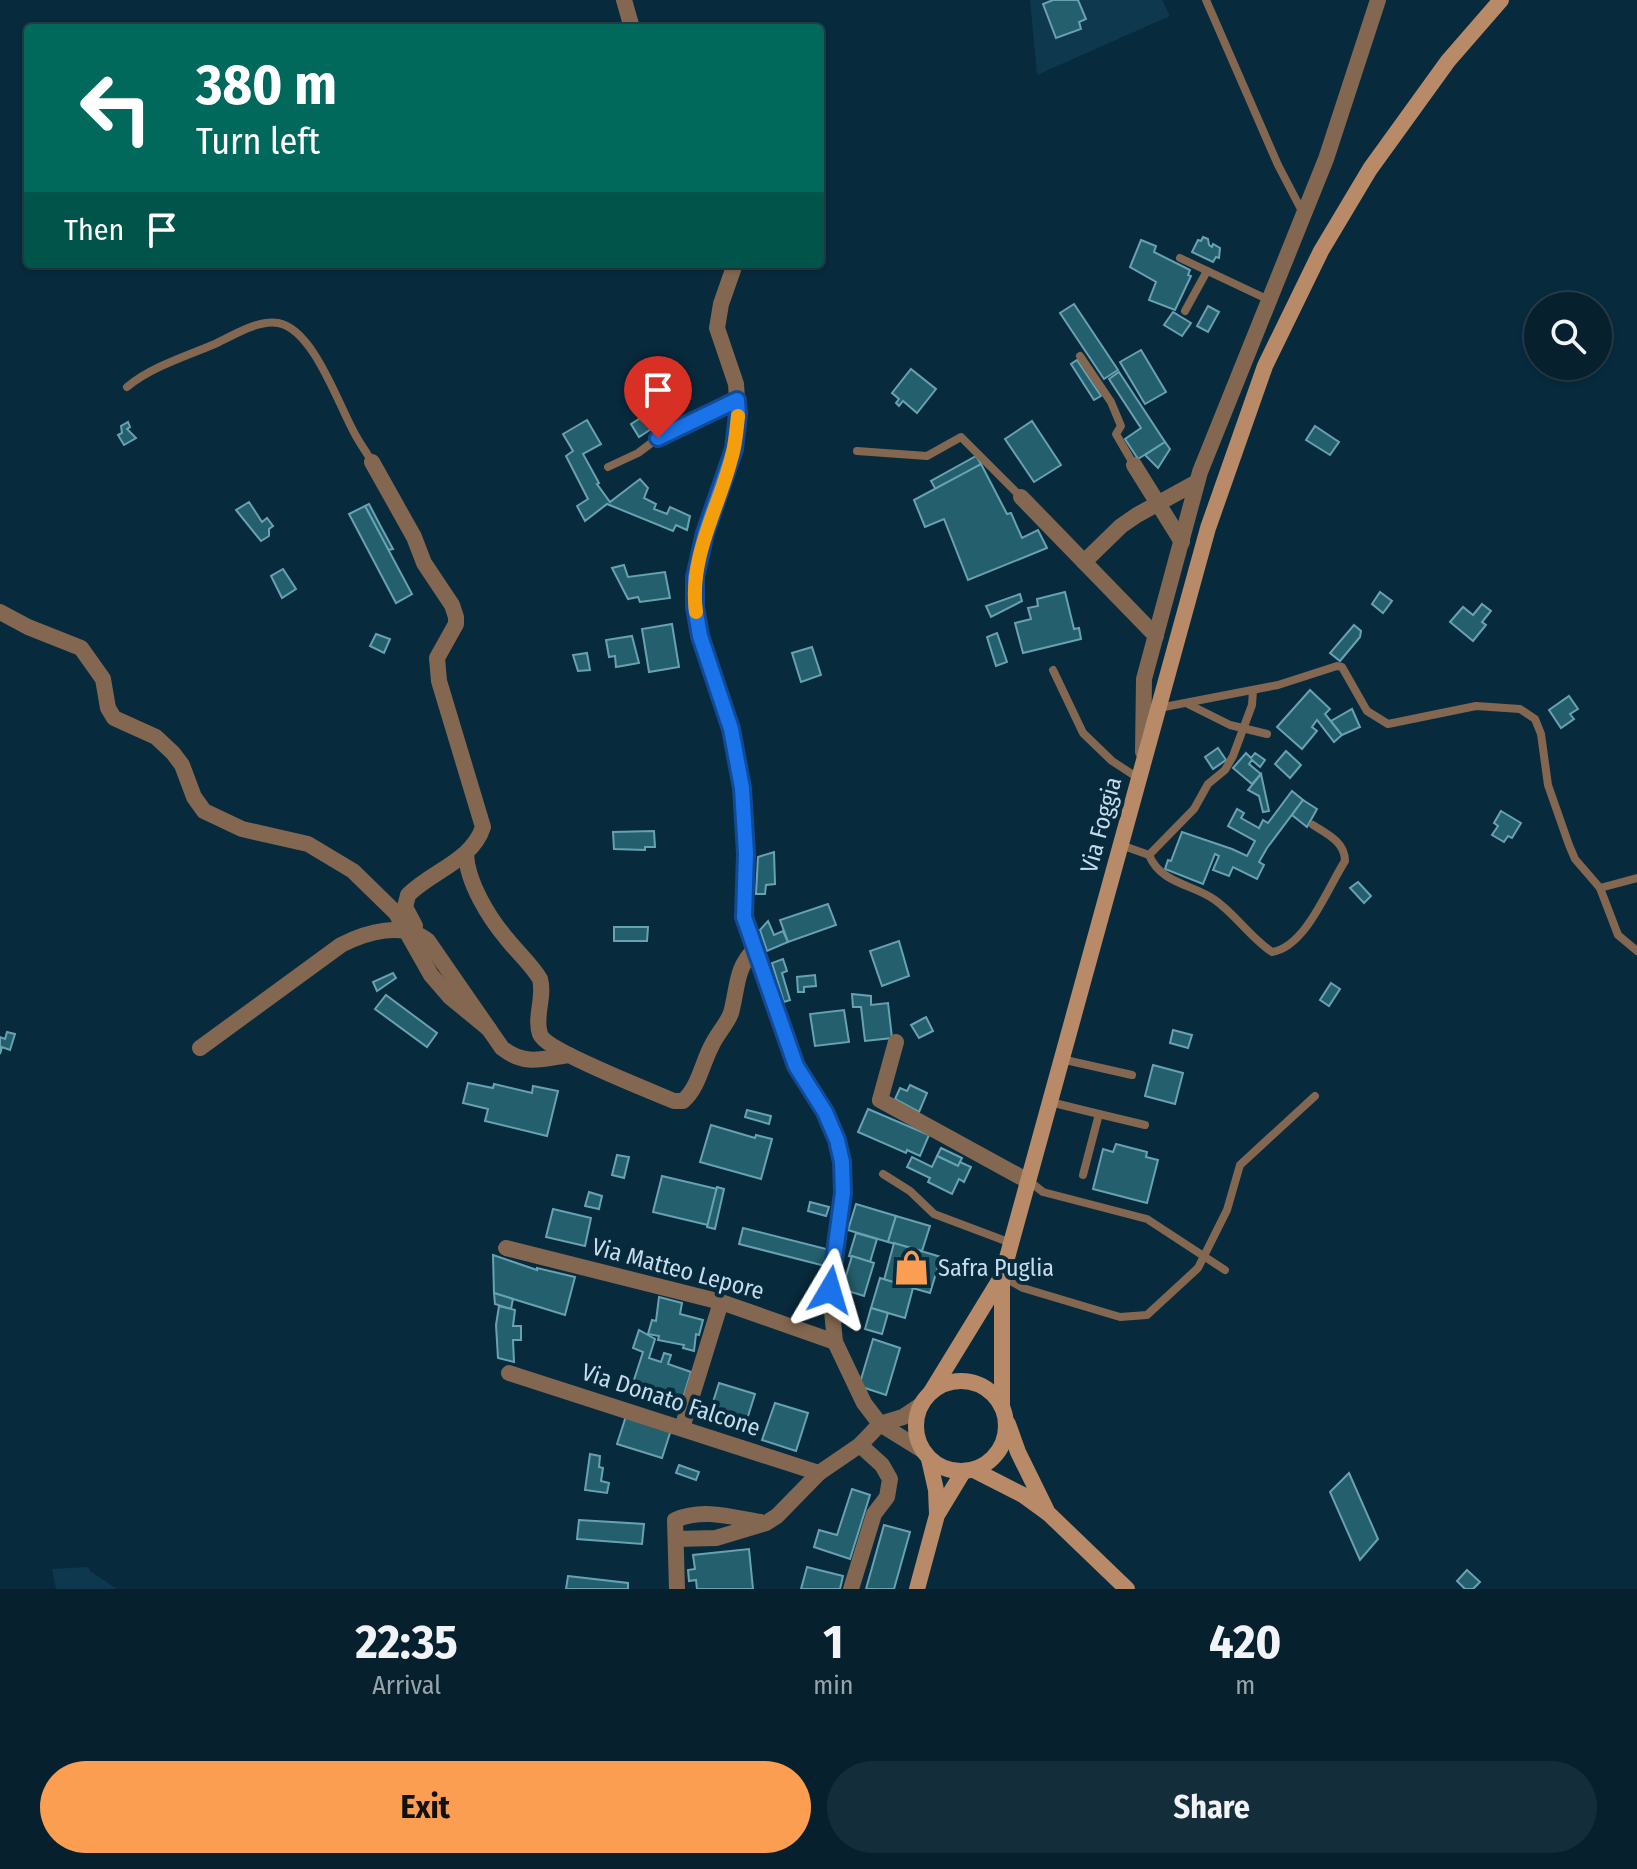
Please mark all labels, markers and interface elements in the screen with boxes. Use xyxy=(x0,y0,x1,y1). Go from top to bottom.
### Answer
text: 380 m xyxy=(196,52,337,119)
icon: left xyxy=(64,56,168,160)
text: Turn left xyxy=(196,120,320,164)
icon: arrive xyxy=(140,208,184,252)
text: Then xyxy=(64,212,124,248)
map controls xyxy=(1524,292,1612,380)
button: search xyxy=(1524,292,1612,380)
pin xyxy=(624,356,692,438)
icon: arrive xyxy=(636,368,680,412)
street label: Via Foggia xyxy=(1075,774,1127,876)
street label: Via Matteo Lepore xyxy=(589,1233,767,1305)
position arrow xyxy=(788,1248,872,1332)
shop icon: Safra Puglia xyxy=(893,1249,931,1287)
place label: Safra Puglia xyxy=(938,1254,1054,1282)
street label: Via Donato Falcone xyxy=(578,1358,764,1442)
text: 22:35 xyxy=(355,1613,458,1671)
text: 1 xyxy=(823,1613,844,1671)
text: 420 xyxy=(1209,1613,1282,1671)
text: Arrival xyxy=(372,1670,441,1701)
text: min xyxy=(813,1670,854,1701)
text: m xyxy=(1235,1670,1255,1701)
button: Exit xyxy=(40,1761,811,1853)
button: Share xyxy=(827,1761,1597,1853)

